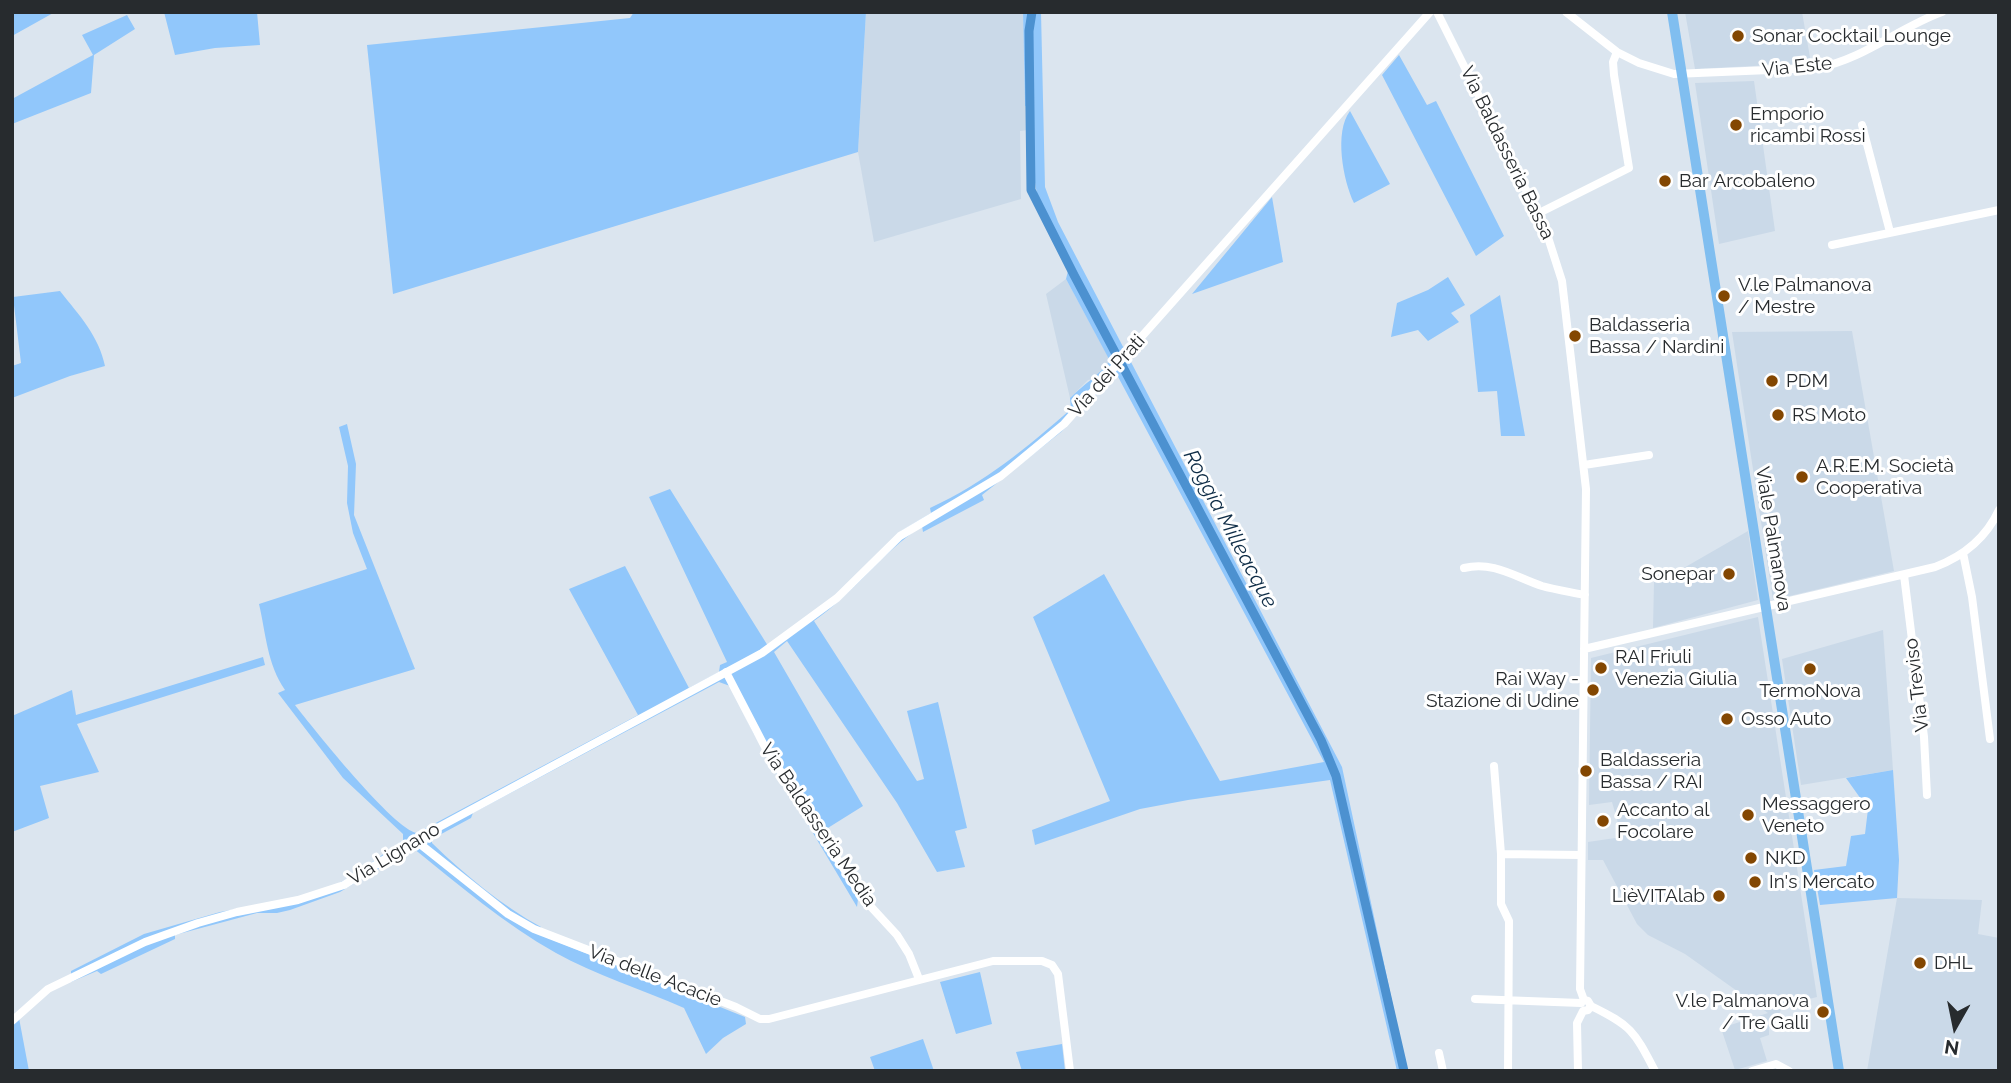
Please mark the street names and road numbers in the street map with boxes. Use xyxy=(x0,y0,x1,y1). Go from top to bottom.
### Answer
street label: Via Este xyxy=(1761,52,1833,82)
street label: Via Baldasseria Bassa xyxy=(1455,63,1559,243)
street label: Via dei Prati xyxy=(1064,330,1150,422)
street label: Viale Palmanova xyxy=(1750,465,1796,613)
street label: Via Treviso xyxy=(1900,637,1934,733)
street label: Via Baldasseria Media xyxy=(755,739,881,911)
street label: Via Lignano xyxy=(344,818,444,890)
street label: Via delle Acacie xyxy=(585,940,725,1012)

